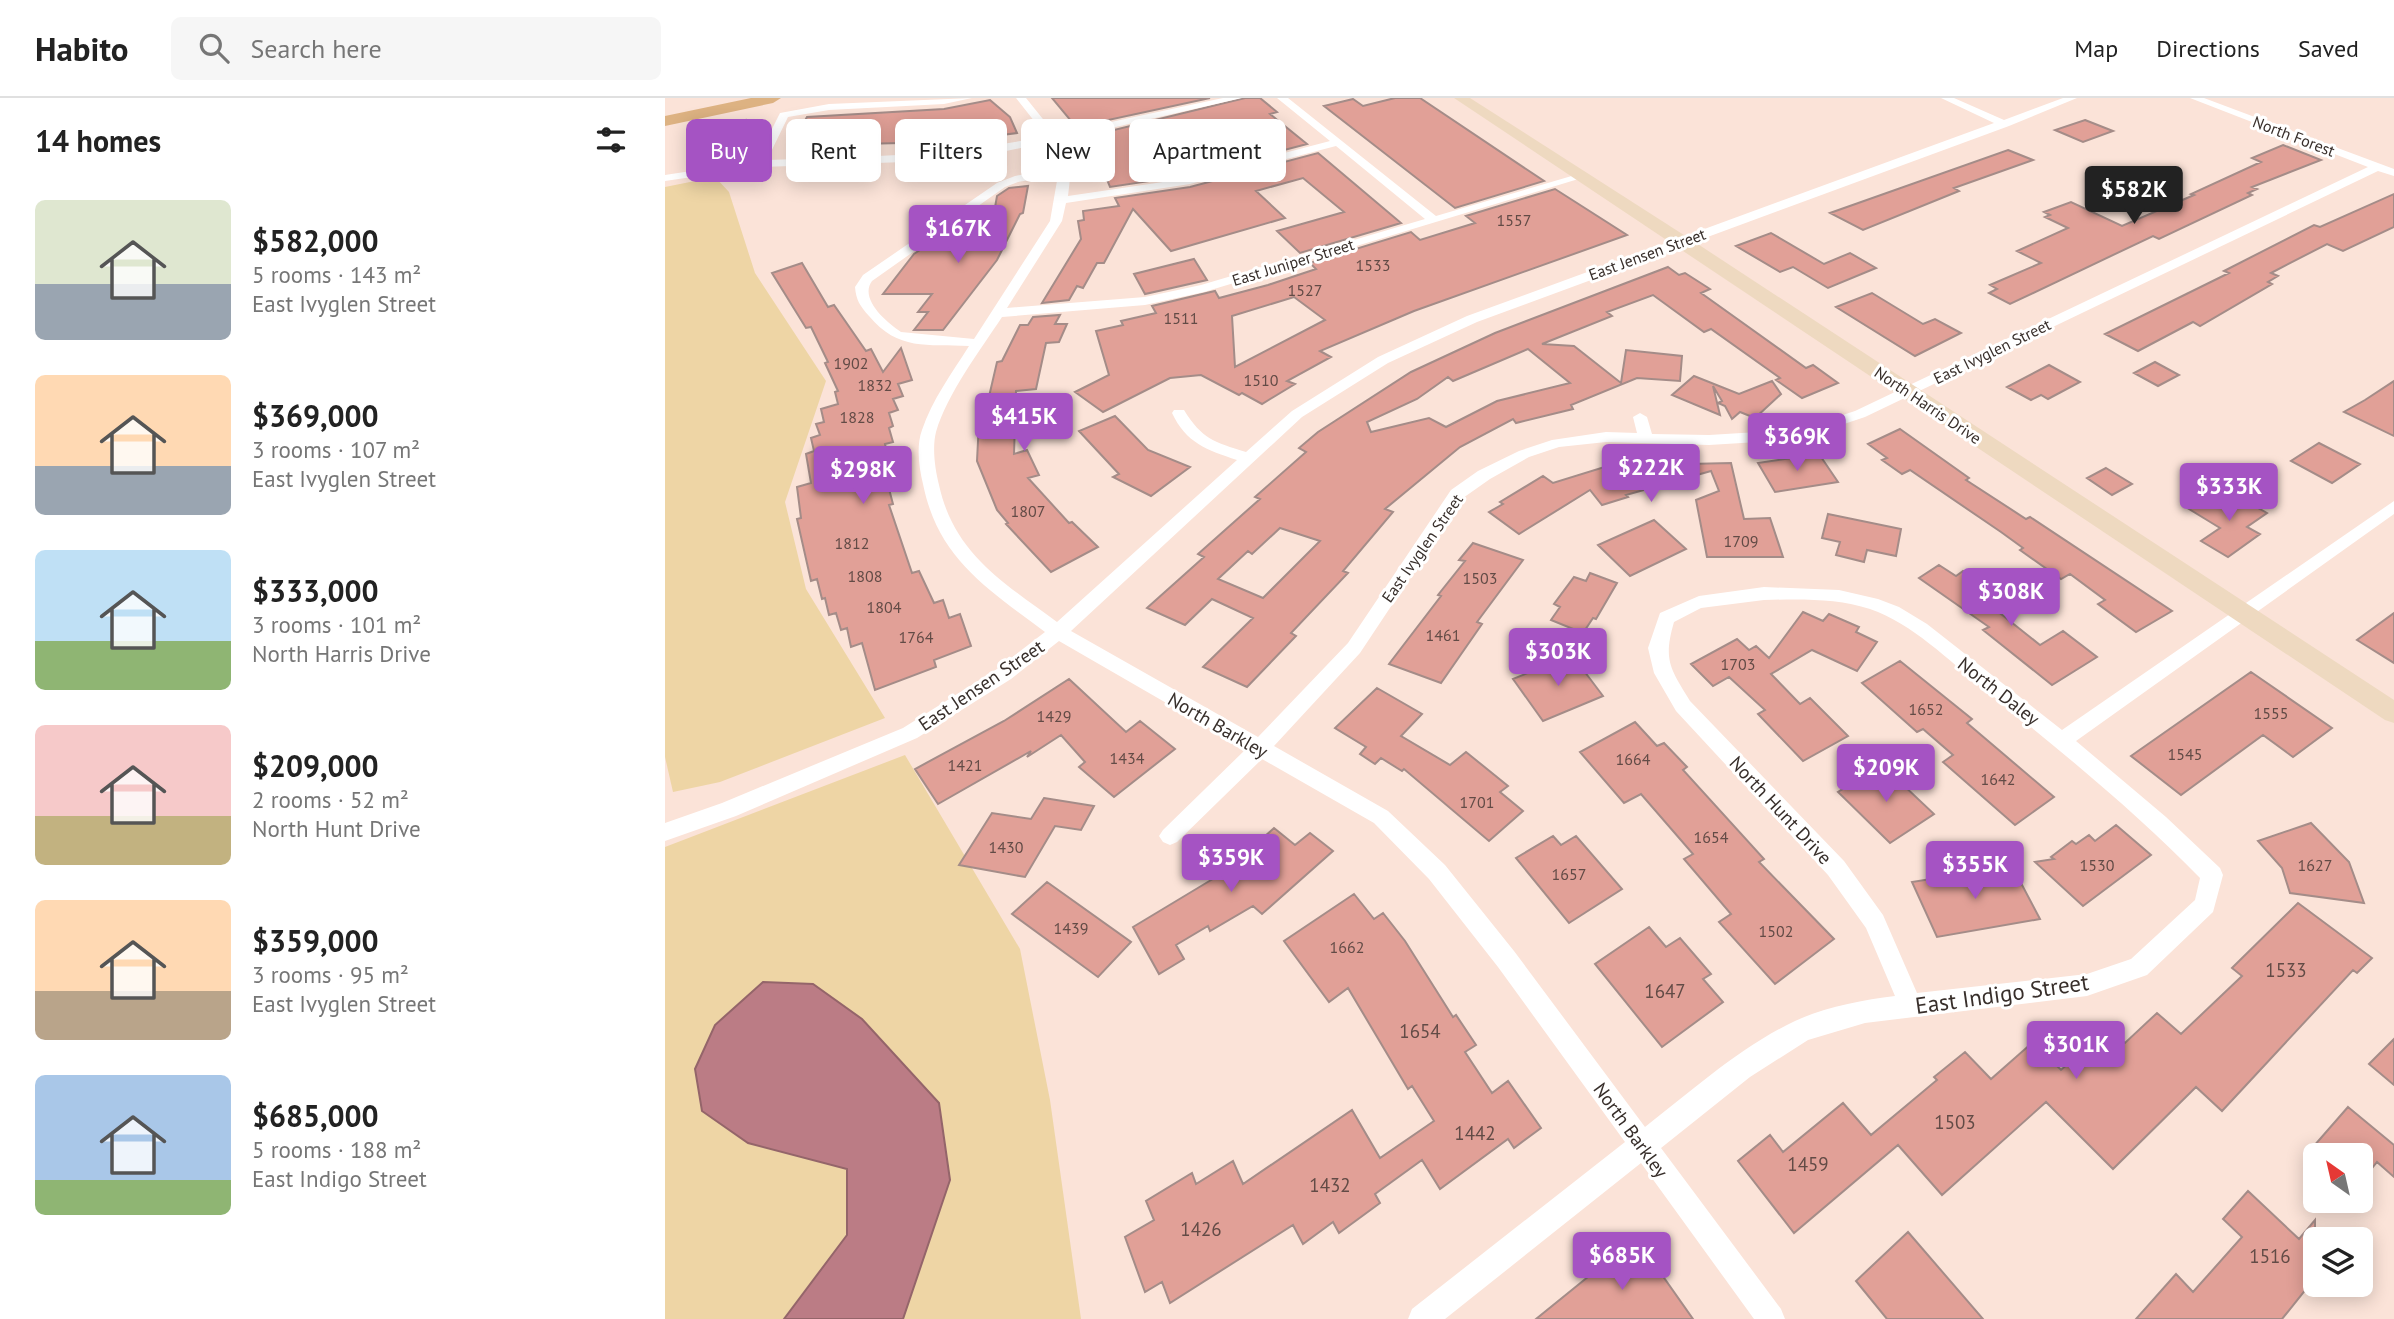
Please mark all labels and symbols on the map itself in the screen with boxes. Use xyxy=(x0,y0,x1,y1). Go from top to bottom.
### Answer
street label: North Forest xyxy=(2250,111,2338,161)
pin: $582K xyxy=(2085,166,2183,226)
pin: $167K xyxy=(909,206,1007,265)
house number: 1557 xyxy=(1497,210,1531,230)
street label: East Jensen Street xyxy=(1586,223,1709,284)
street label: East Juniper Street xyxy=(1230,234,1357,290)
house number: 1533 xyxy=(1356,255,1390,275)
house number: 1527 xyxy=(1288,280,1322,300)
house number: 1511 xyxy=(1164,308,1198,328)
street label: East Ivyglen Street xyxy=(1930,314,2054,388)
house number: 1902 xyxy=(834,353,868,373)
street label: North Harris Drive xyxy=(1871,362,1985,448)
house number: 1510 xyxy=(1244,370,1279,390)
house number: 1832 xyxy=(858,375,892,395)
pin: $415K xyxy=(975,394,1073,453)
house number: 1828 xyxy=(840,407,874,427)
pin: $369K xyxy=(1748,414,1846,473)
pin: $222K xyxy=(1602,444,1700,504)
pin: $298K xyxy=(814,446,912,506)
pin: $333K xyxy=(2180,464,2278,523)
street label: East Ivyglen Street xyxy=(1377,489,1467,606)
house number: 1807 xyxy=(1011,501,1045,521)
house number: 1709 xyxy=(1724,531,1758,551)
house number: 1812 xyxy=(835,533,869,553)
house number: 1808 xyxy=(848,566,882,586)
house number: 1503 xyxy=(1463,568,1497,588)
pin: $308K xyxy=(1962,568,2060,628)
house number: 1804 xyxy=(867,597,902,617)
house number: 1461 xyxy=(1426,625,1460,645)
house number: 1764 xyxy=(899,627,934,647)
pin: $303K xyxy=(1509,628,1607,688)
street label: East Jensen Street xyxy=(914,634,1049,736)
street label: North Daley xyxy=(1953,652,2045,731)
house number: 1703 xyxy=(1721,654,1755,674)
street label: North Barkley xyxy=(1164,687,1272,763)
house number: 1652 xyxy=(1909,699,1943,719)
house number: 1555 xyxy=(2254,703,2288,723)
house number: 1429 xyxy=(1037,706,1071,726)
pin: $209K xyxy=(1837,744,1935,804)
house number: 1545 xyxy=(2168,744,2202,764)
house number: 1434 xyxy=(1110,748,1145,768)
house number: 1664 xyxy=(1616,749,1651,769)
street label: North Hunt Drive xyxy=(1725,751,1837,869)
house number: 1421 xyxy=(948,755,982,775)
house number: 1642 xyxy=(1981,769,2015,789)
house number: 1701 xyxy=(1460,792,1494,812)
house number: 1654 xyxy=(1694,827,1729,847)
pin: $359K xyxy=(1182,834,1280,894)
house number: 1430 xyxy=(989,837,1024,857)
pin: $355K xyxy=(1926,842,2024,901)
house number: 1530 xyxy=(2080,855,2115,875)
house number: 1627 xyxy=(2298,855,2332,875)
house number: 1657 xyxy=(1552,864,1586,884)
house number: 1439 xyxy=(1054,918,1088,938)
house number: 1502 xyxy=(1759,921,1793,941)
house number: 1662 xyxy=(1330,937,1364,957)
house number: 1533 xyxy=(2265,958,2307,982)
street label: East Indigo Street xyxy=(1913,967,2091,1020)
house number: 1647 xyxy=(1644,979,1686,1003)
house number: 1654 xyxy=(1399,1019,1441,1043)
pin: $301K xyxy=(2027,1021,2125,1081)
street label: North Barkley xyxy=(1588,1078,1674,1182)
house number: 1503 xyxy=(1934,1110,1976,1134)
house number: 1442 xyxy=(1454,1121,1496,1145)
north arrow xyxy=(2303,1143,2373,1213)
house number: 1459 xyxy=(1787,1152,1829,1176)
house number: 1432 xyxy=(1309,1173,1351,1197)
house number: 1426 xyxy=(1180,1217,1222,1241)
pin: $685K xyxy=(1573,1232,1671,1292)
house number: 1516 xyxy=(2249,1244,2291,1268)

